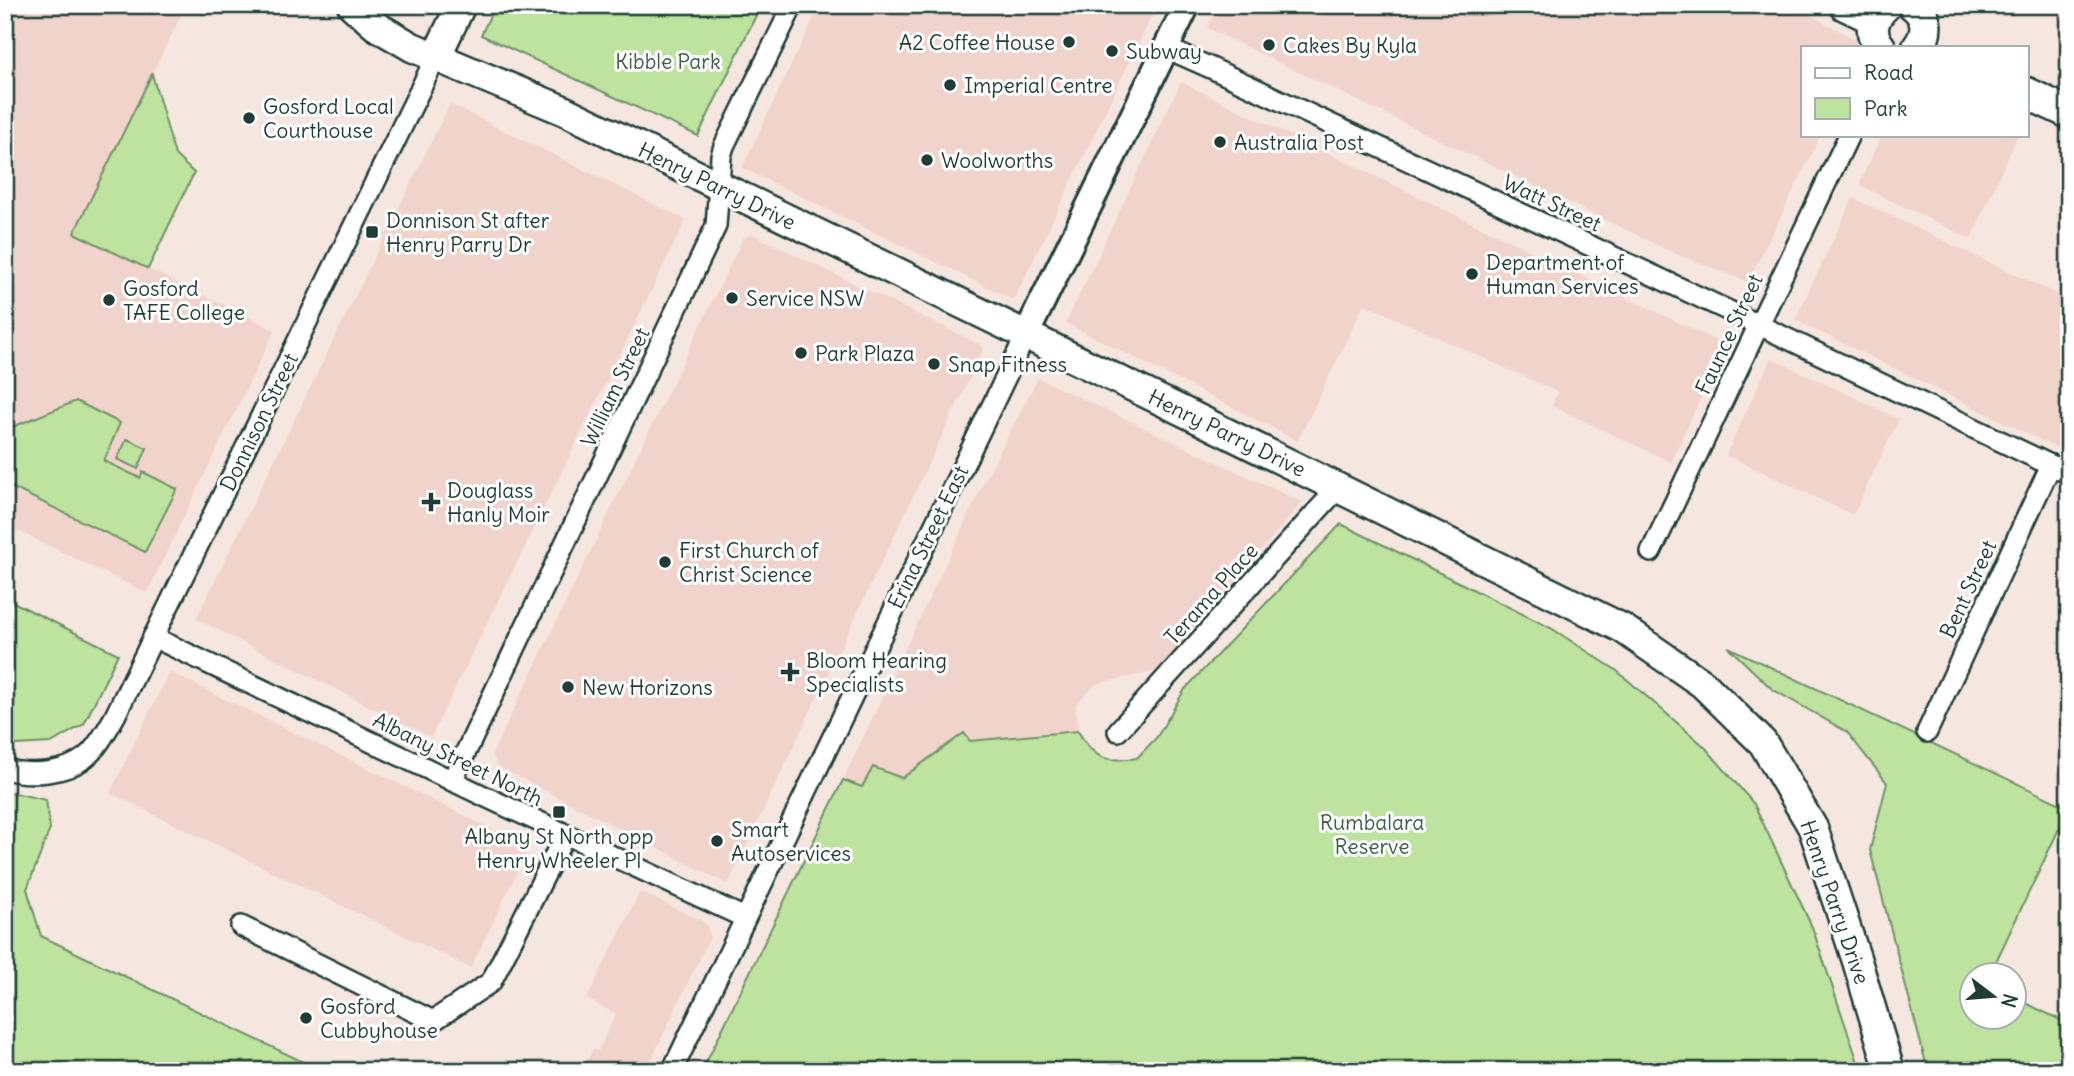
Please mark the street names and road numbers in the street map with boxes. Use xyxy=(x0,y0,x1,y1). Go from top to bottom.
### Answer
street label: Henry Parry Drive xyxy=(634,136,800,236)
street label: Watt Street xyxy=(1498,168,1606,238)
street label: Faunce Street xyxy=(1689,269,1769,399)
street label: William Street xyxy=(575,323,655,451)
street label: Donnison Street xyxy=(214,349,304,495)
street label: Henry Parry Drive xyxy=(1144,383,1310,483)
street label: Erina Street East xyxy=(882,461,974,613)
street label: Bent Street xyxy=(1934,536,2002,642)
street label: Terama Place xyxy=(1158,538,1264,650)
street label: Albany Street North xyxy=(369,706,547,812)
street label: Henry Parry Drive xyxy=(1794,816,1876,988)

